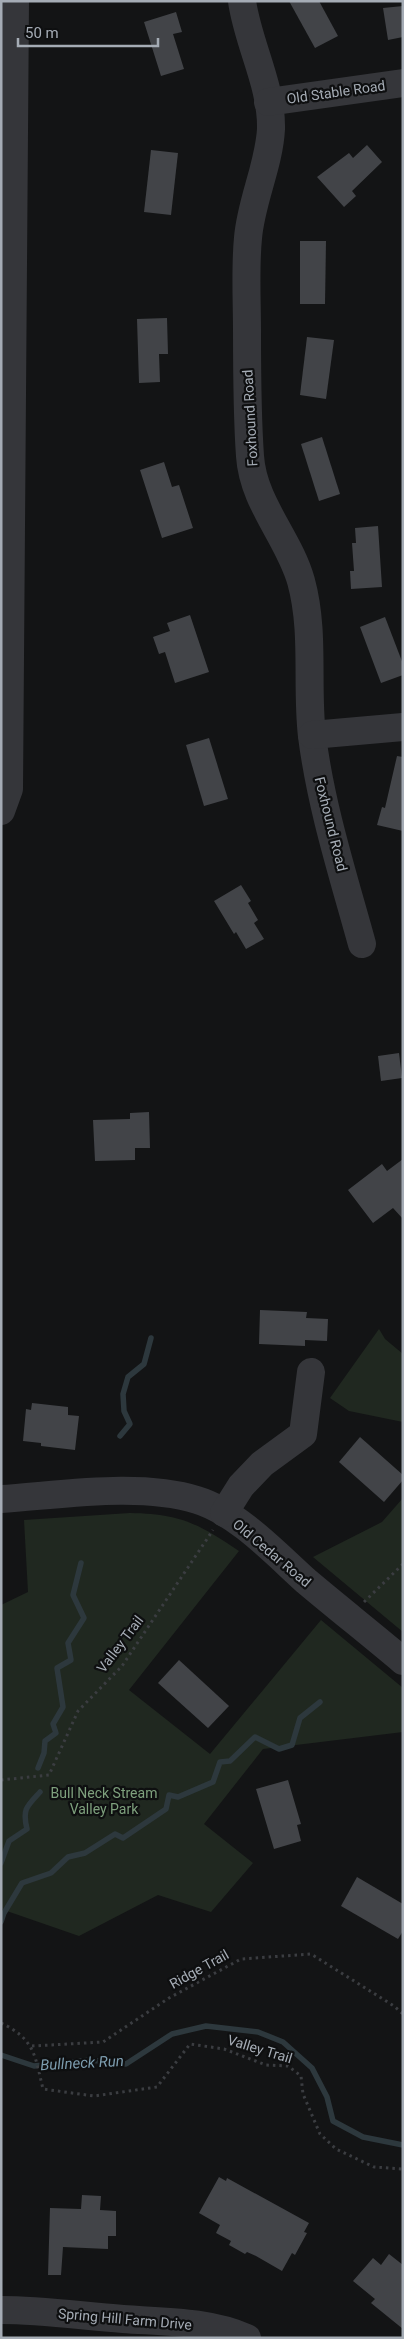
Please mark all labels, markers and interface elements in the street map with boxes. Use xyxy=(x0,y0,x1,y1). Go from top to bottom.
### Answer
scale bar xyxy=(18,15,158,47)
text: 50 m xyxy=(25,24,59,42)
street label: Old Stable Road xyxy=(286,77,386,107)
street label: Foxhound Road xyxy=(239,369,261,467)
street label: Foxhound Road xyxy=(312,775,350,873)
street label: Old Cedar Road xyxy=(230,1516,314,1590)
street label: Valley Trail xyxy=(93,1612,147,1676)
park label: Bull Neck Stream Valley Park xyxy=(51,1785,157,1817)
street label: Ridge Trail xyxy=(167,1946,231,1992)
street label: Valley Trail xyxy=(226,2032,294,2066)
water label: Bullneck Run xyxy=(40,2052,124,2074)
street label: Spring Hill Farm Drive xyxy=(57,2305,193,2333)

